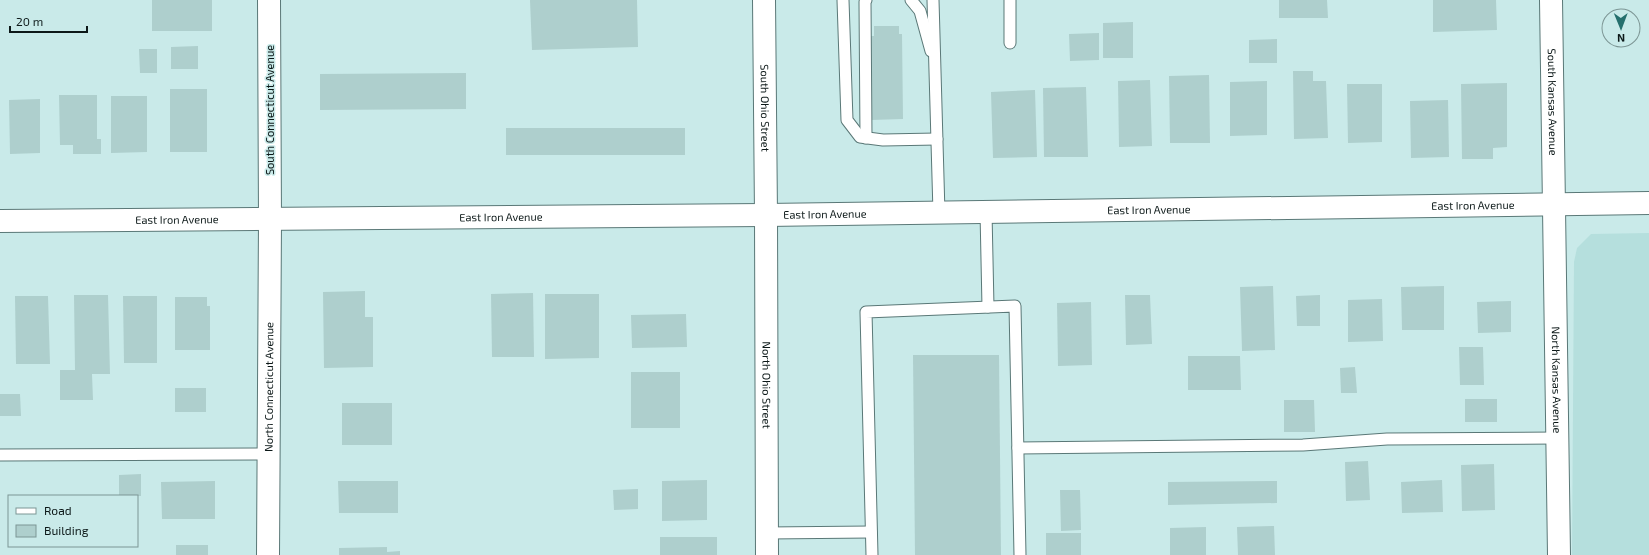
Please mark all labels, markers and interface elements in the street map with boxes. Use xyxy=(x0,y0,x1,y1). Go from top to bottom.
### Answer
scale bar xyxy=(10,8,87,34)
north arrow xyxy=(1601,8,1641,48)
text: 20 m xyxy=(16,14,43,28)
text: N xyxy=(1617,32,1625,45)
street label: South Connecticut Avenue xyxy=(263,45,276,175)
street label: South Kansas Avenue xyxy=(1546,48,1560,156)
street label: South Ohio Street xyxy=(759,64,772,152)
street label: East Iron Avenue xyxy=(1431,198,1515,212)
street label: East Iron Avenue xyxy=(1107,202,1191,216)
street label: East Iron Avenue xyxy=(783,207,867,221)
street label: East Iron Avenue xyxy=(459,210,543,223)
street label: East Iron Avenue xyxy=(135,212,219,226)
street label: North Connecticut Avenue xyxy=(262,322,275,452)
street label: North Kansas Avenue xyxy=(1550,326,1564,434)
street label: North Ohio Street xyxy=(760,341,774,429)
legend xyxy=(8,495,138,547)
text: Road xyxy=(44,503,72,517)
text: Building xyxy=(44,523,89,537)

